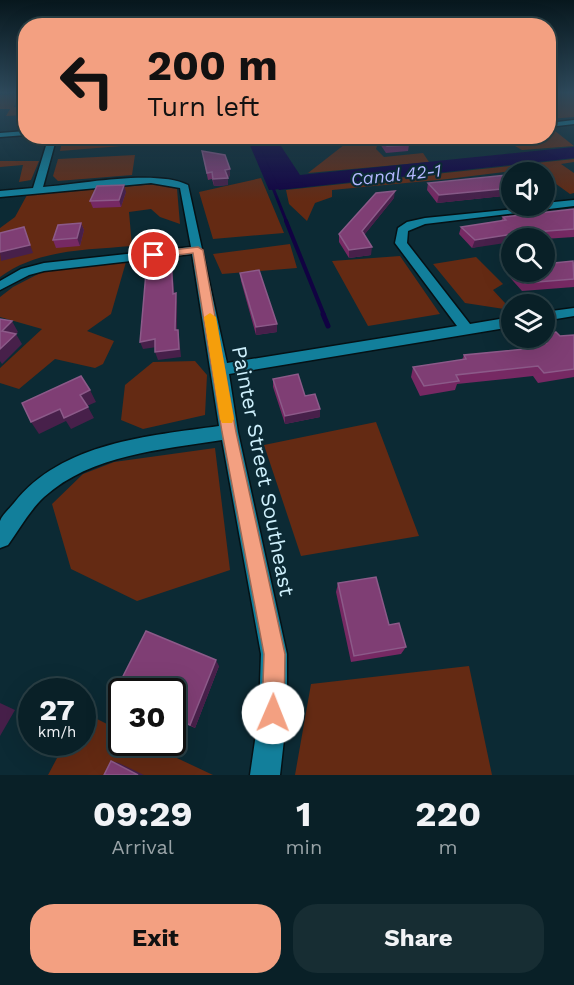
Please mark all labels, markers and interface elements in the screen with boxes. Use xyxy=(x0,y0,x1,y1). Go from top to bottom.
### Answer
text: 200 m xyxy=(147,41,278,90)
icon: left xyxy=(48,42,126,120)
text: Turn left xyxy=(147,91,259,123)
water label: Canal 42-1 xyxy=(350,159,442,190)
map controls xyxy=(501,162,555,348)
button: sound xyxy=(501,162,555,216)
button: search xyxy=(501,228,555,282)
pin xyxy=(128,229,179,280)
icon: arrive xyxy=(137,238,170,271)
button: layers xyxy=(501,294,555,348)
street label: Painter Street Southeast xyxy=(227,344,300,598)
speed limit sign: 30 xyxy=(108,678,186,756)
position arrow xyxy=(241,681,305,745)
text: 27 xyxy=(39,692,75,727)
text: km/h xyxy=(38,723,76,741)
text: 09:29 xyxy=(93,793,193,835)
text: 1 xyxy=(296,793,312,835)
text: 220 xyxy=(415,793,481,835)
text: Arrival xyxy=(112,835,174,859)
text: min xyxy=(286,835,322,859)
text: m xyxy=(439,835,458,859)
button: Exit xyxy=(30,904,281,973)
button: Share xyxy=(293,904,544,973)

